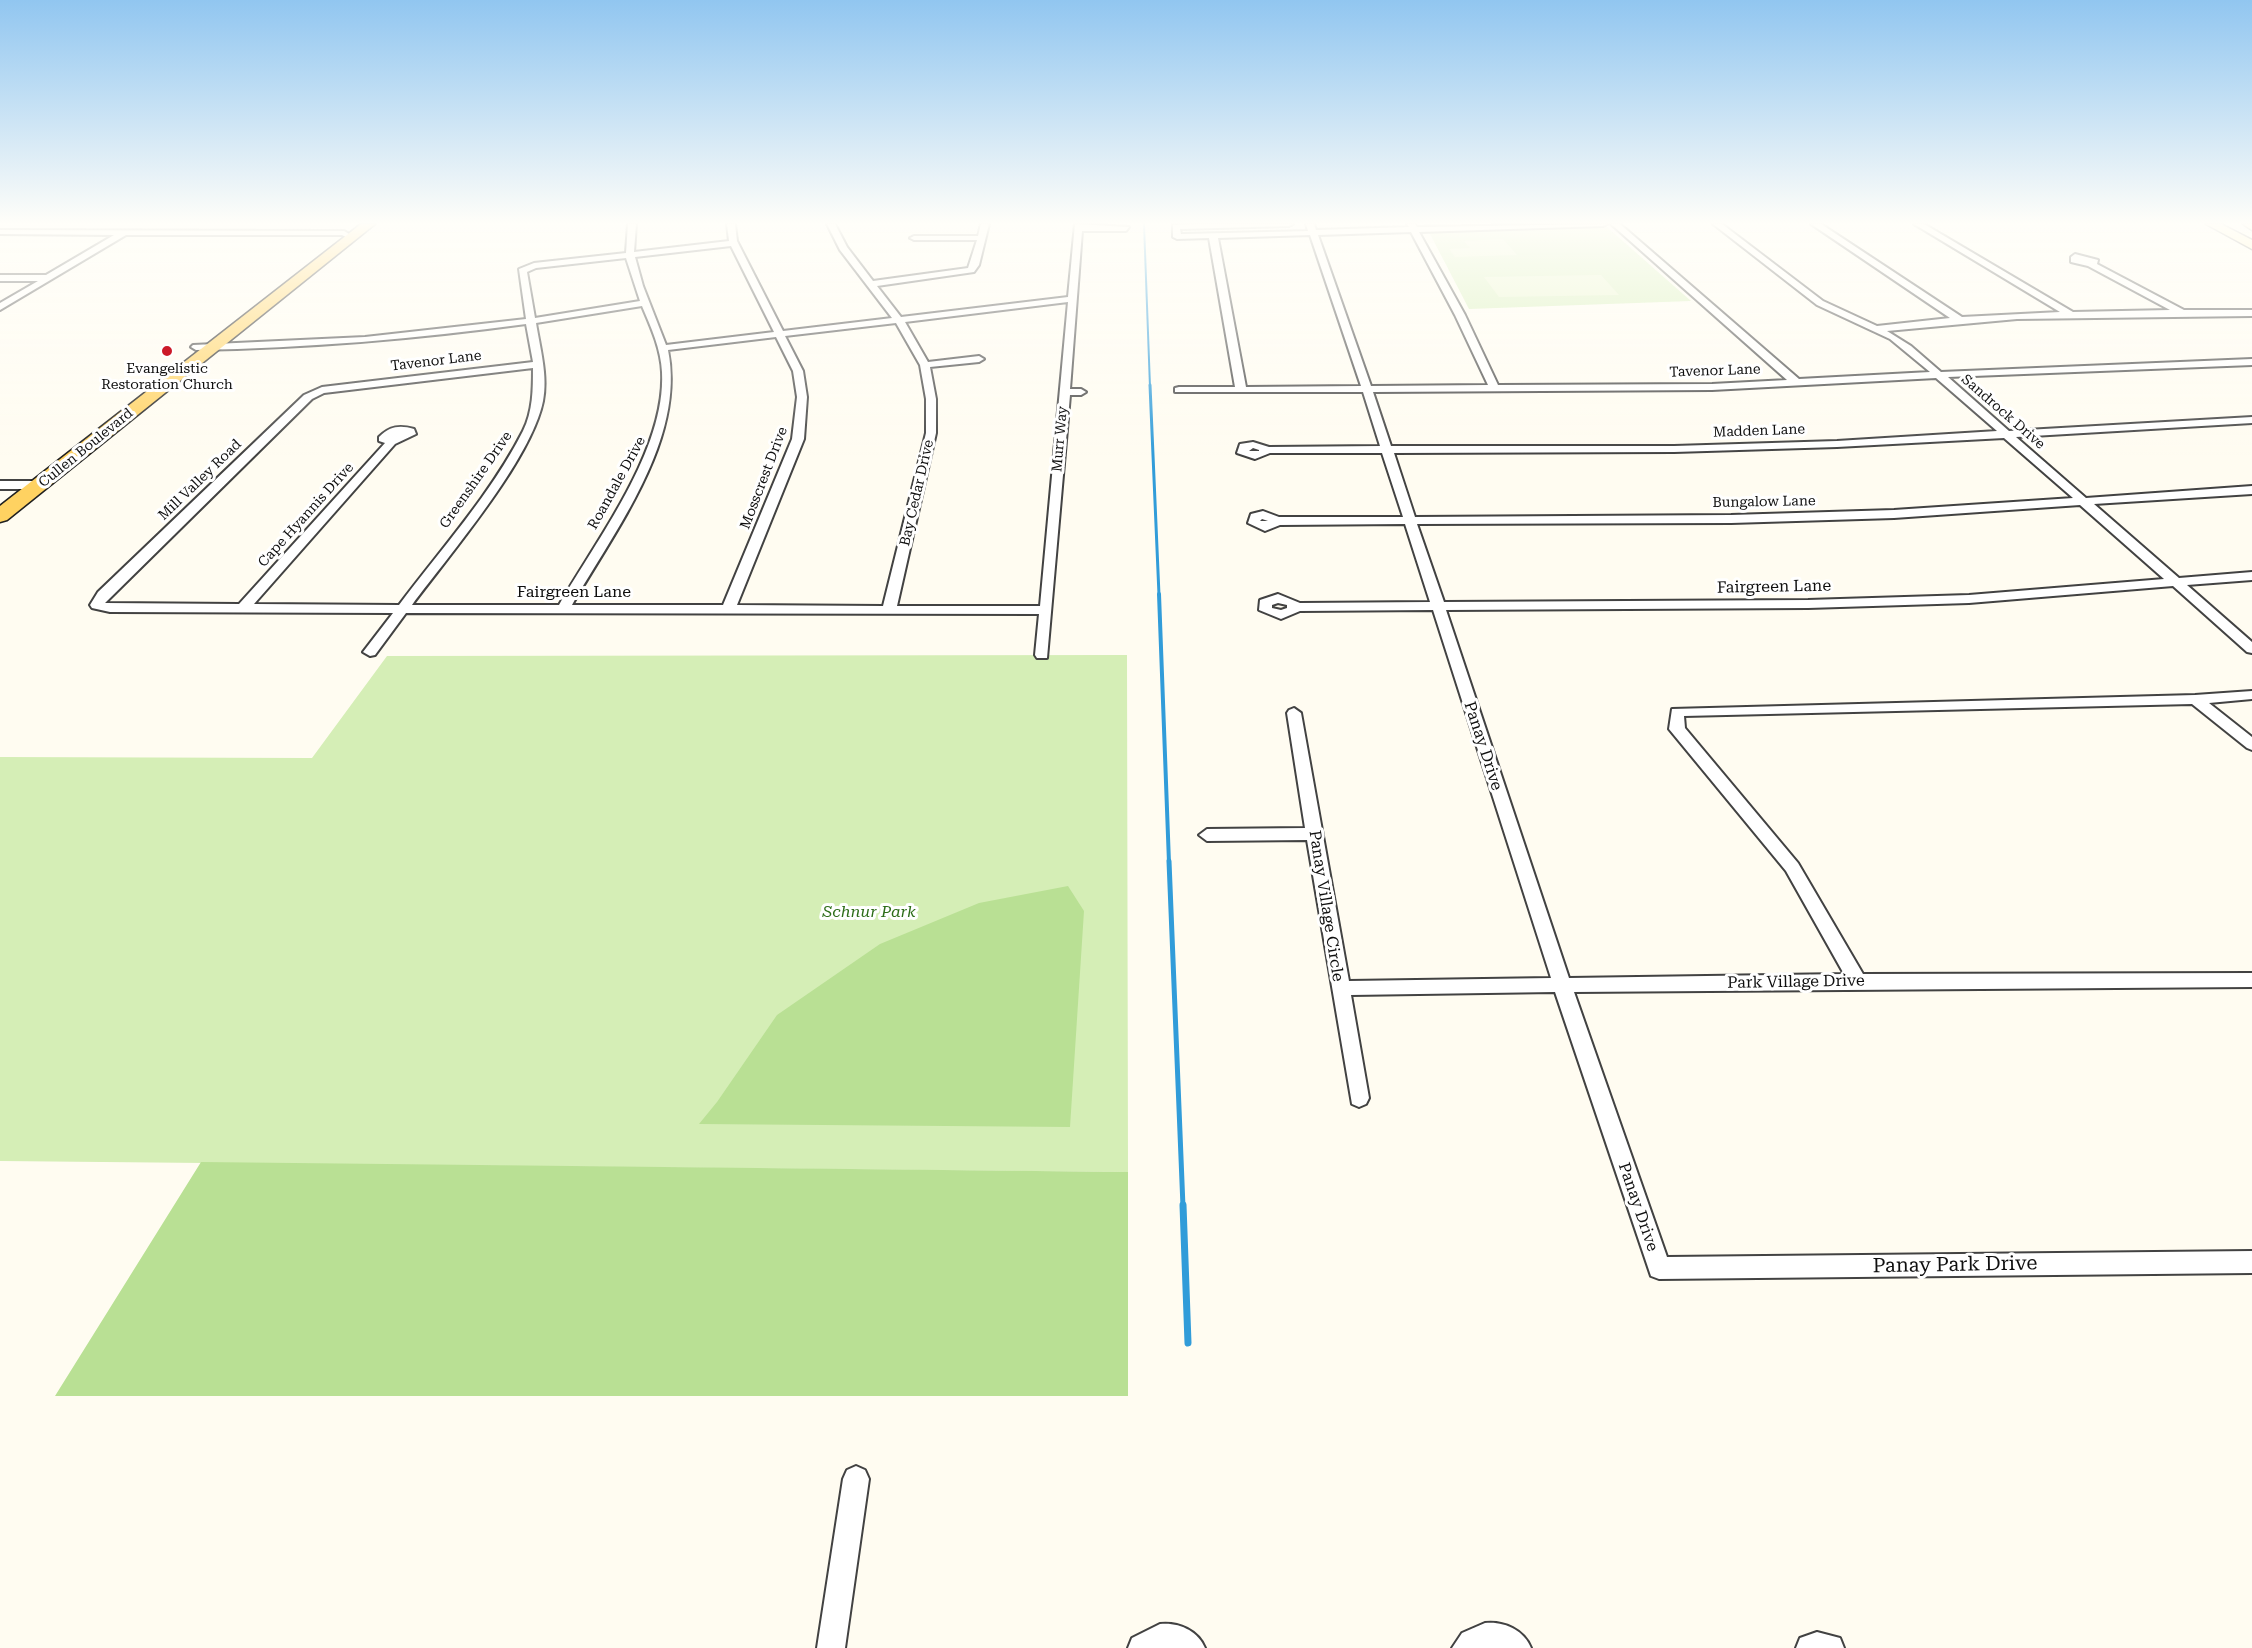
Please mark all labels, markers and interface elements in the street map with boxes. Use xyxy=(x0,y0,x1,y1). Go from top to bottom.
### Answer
marker: Evangelistic Restoration Church xyxy=(160,344,174,358)
street label: Tavenor Lane xyxy=(390,347,482,375)
place label: Evangelistic Restoration Church xyxy=(101,361,233,394)
street label: Tavenor Lane xyxy=(1669,361,1761,381)
street label: Sandrock Drive xyxy=(1958,371,2048,453)
street label: Cullen Boulevard xyxy=(35,405,137,491)
street label: Murr Way xyxy=(1049,405,1071,473)
street label: Madden Lane xyxy=(1713,421,1805,441)
street label: Mosscrest Drive xyxy=(737,425,791,531)
street label: Greenshire Drive xyxy=(436,428,516,532)
street label: Roandale Drive xyxy=(585,434,649,532)
street label: Mill Valley Road xyxy=(155,436,245,524)
street label: Bay Cedar Drive xyxy=(897,438,937,548)
street label: Cape Hyannis Drive xyxy=(255,459,357,571)
street label: Bungalow Lane xyxy=(1712,493,1816,511)
street label: Fairgreen Lane xyxy=(1717,576,1831,598)
street label: Fairgreen Lane xyxy=(517,582,631,602)
street label: Panay Drive xyxy=(1460,699,1506,793)
street label: Panay Village Circle xyxy=(1305,829,1347,983)
park label: Schnur Park xyxy=(822,902,916,922)
street label: Park Village Drive xyxy=(1727,971,1865,993)
street label: Panay Drive xyxy=(1614,1160,1662,1254)
street label: Panay Park Drive xyxy=(1872,1252,2038,1278)

